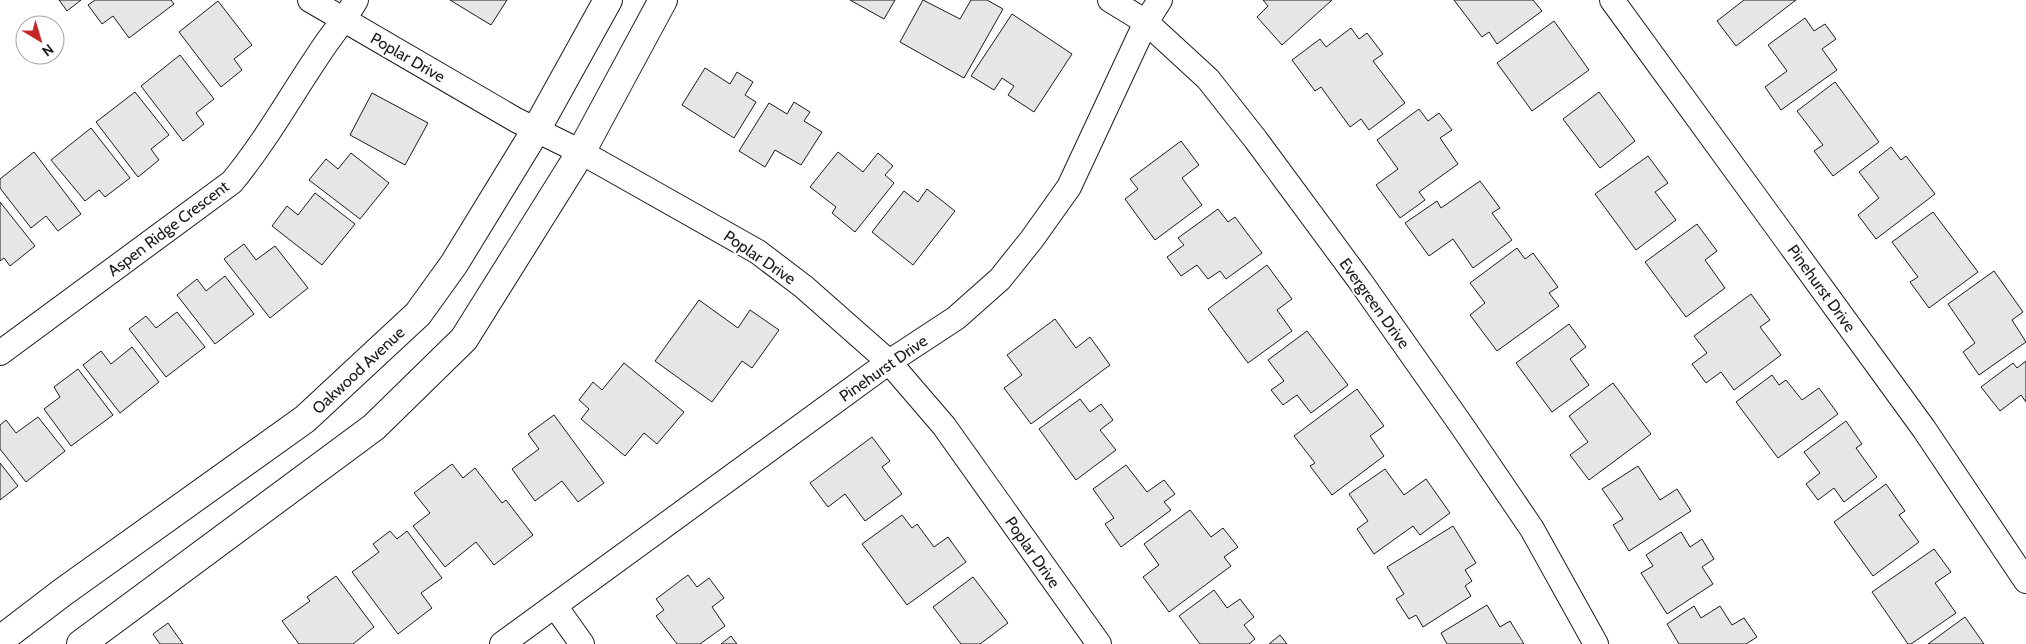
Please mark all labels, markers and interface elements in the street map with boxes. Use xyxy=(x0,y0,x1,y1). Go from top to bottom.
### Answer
north arrow xyxy=(15,15,65,65)
street label: Poplar Drive xyxy=(367,29,448,86)
text: N xyxy=(39,40,57,60)
street label: Aspen Ridge Crescent xyxy=(104,176,233,280)
street label: Poplar Drive xyxy=(720,226,799,288)
street label: Pinehurst Drive xyxy=(1784,241,1860,336)
street label: Evergreen Drive xyxy=(1335,254,1414,352)
street label: Oakwood Avenue xyxy=(308,323,408,418)
street label: Pinehurst Drive xyxy=(836,331,931,406)
street label: Poplar Drive xyxy=(1001,513,1064,592)

